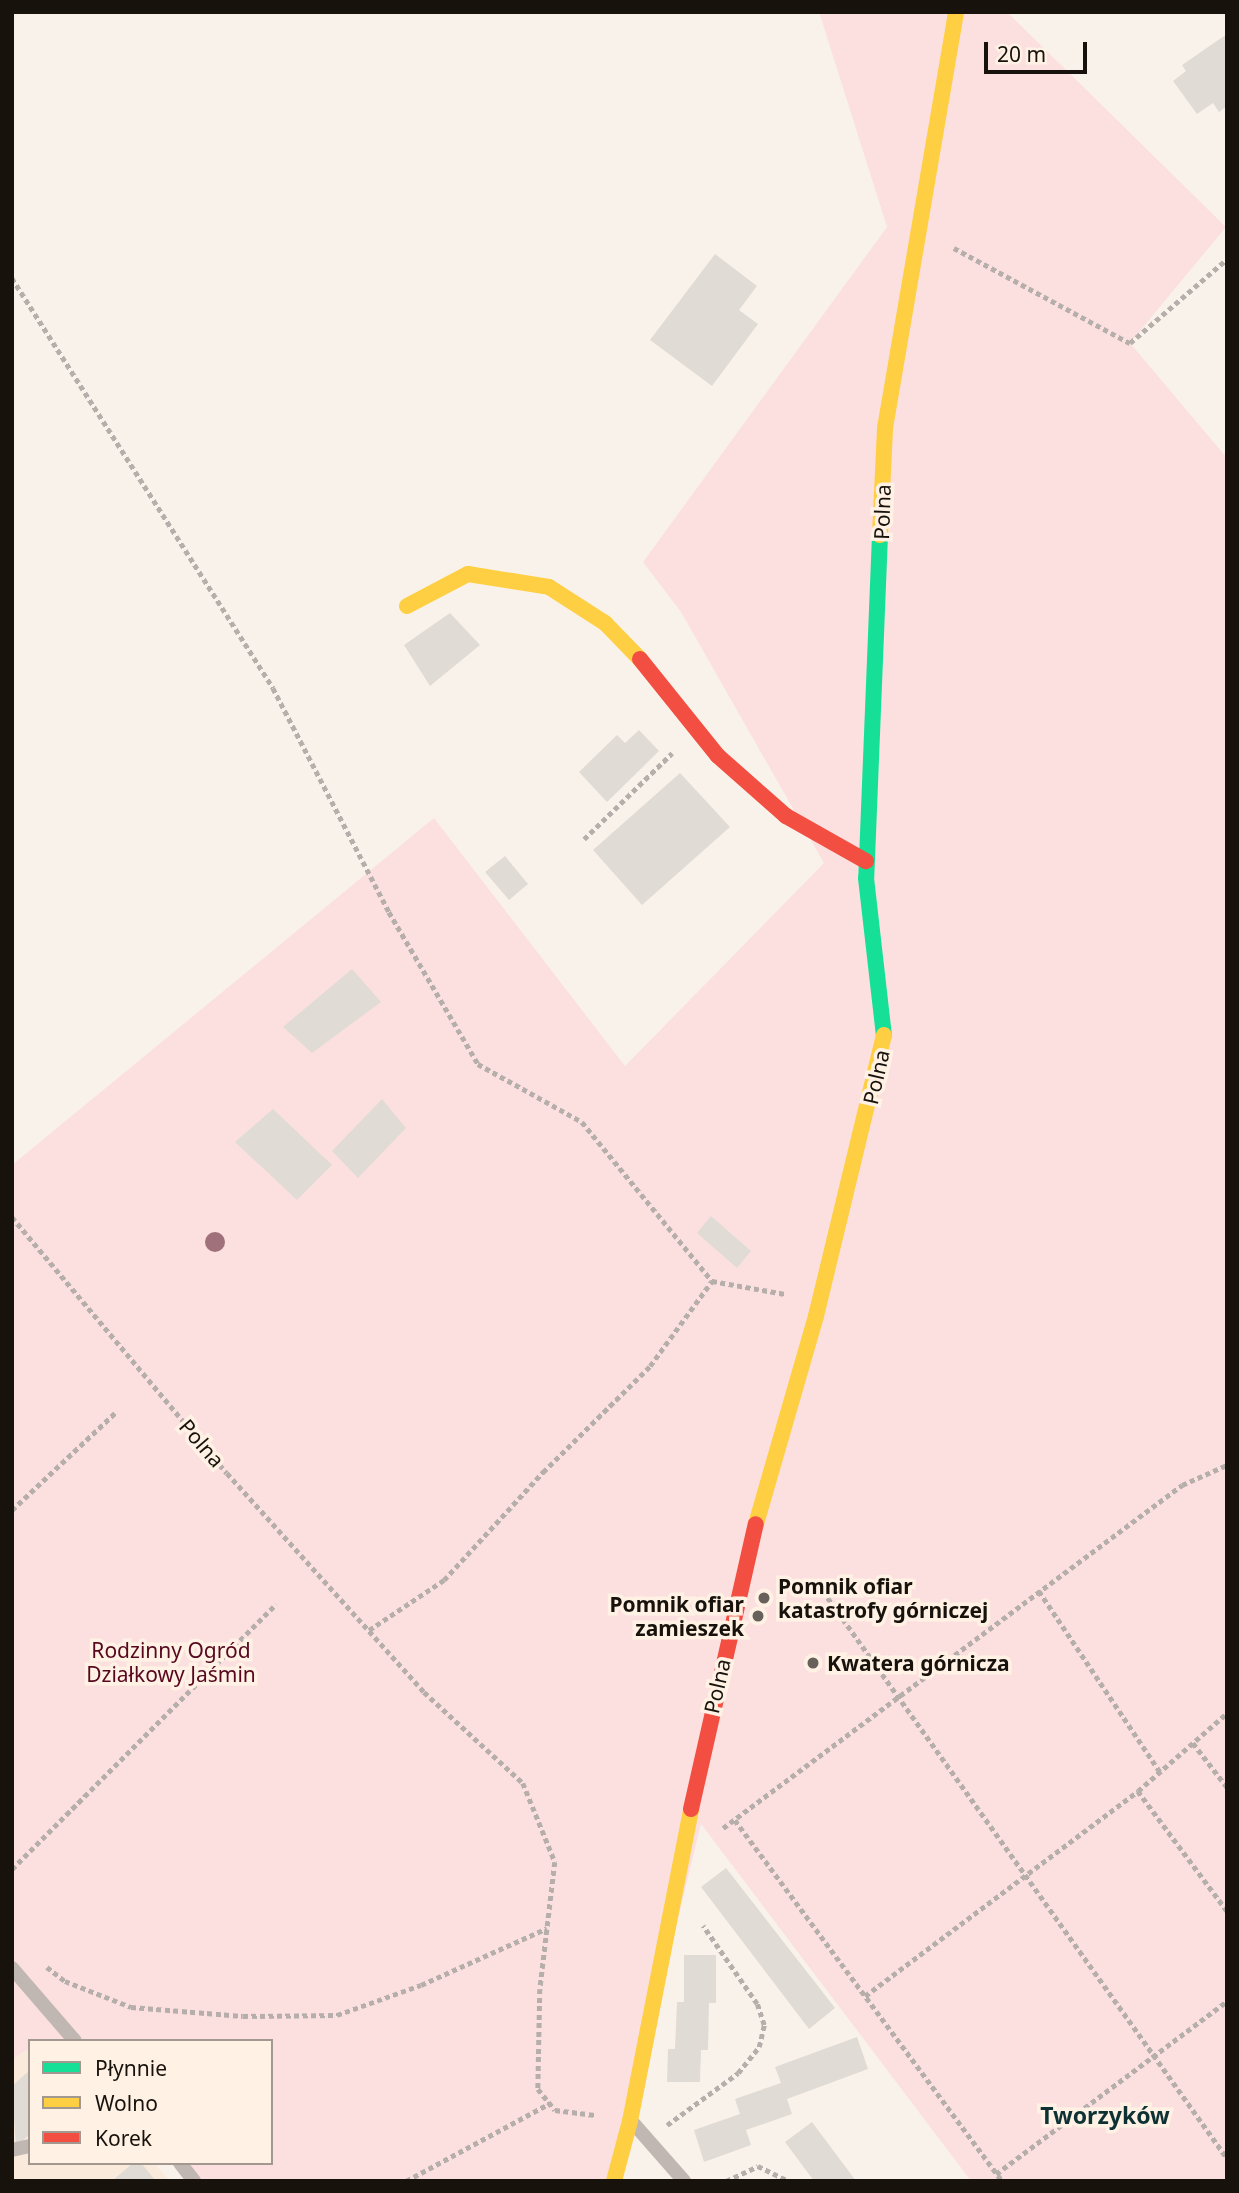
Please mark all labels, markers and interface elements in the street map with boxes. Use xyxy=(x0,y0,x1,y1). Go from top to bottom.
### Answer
scale bar xyxy=(987,28,1090,72)
text: 20 m xyxy=(997,40,1046,68)
street label: Polna xyxy=(868,484,896,540)
street label: Polna xyxy=(857,1047,895,1107)
street label: Polna xyxy=(174,1414,230,1472)
place label: Pomnik ofiar katastrofy górniczej xyxy=(778,1573,988,1623)
marker: Pomnik ofiar katastrofy górniczej xyxy=(756,1590,772,1606)
place label: Pomnik ofiar zamieszek xyxy=(609,1591,744,1641)
marker: Pomnik ofiar zamieszek xyxy=(750,1608,766,1624)
park label: Rodzinny Ogród Działkowy Jaśmin xyxy=(86,1637,256,1687)
place label: Kwatera górnicza xyxy=(827,1650,1010,1676)
marker: Kwatera górnicza xyxy=(805,1655,821,1671)
street label: Polna xyxy=(698,1656,736,1716)
legend xyxy=(28,2039,273,2165)
text: Płynnie xyxy=(95,2054,167,2082)
text: Wolno xyxy=(95,2089,158,2117)
district label: Tworzyków xyxy=(1040,2101,1170,2129)
text: Korek xyxy=(95,2124,152,2152)

